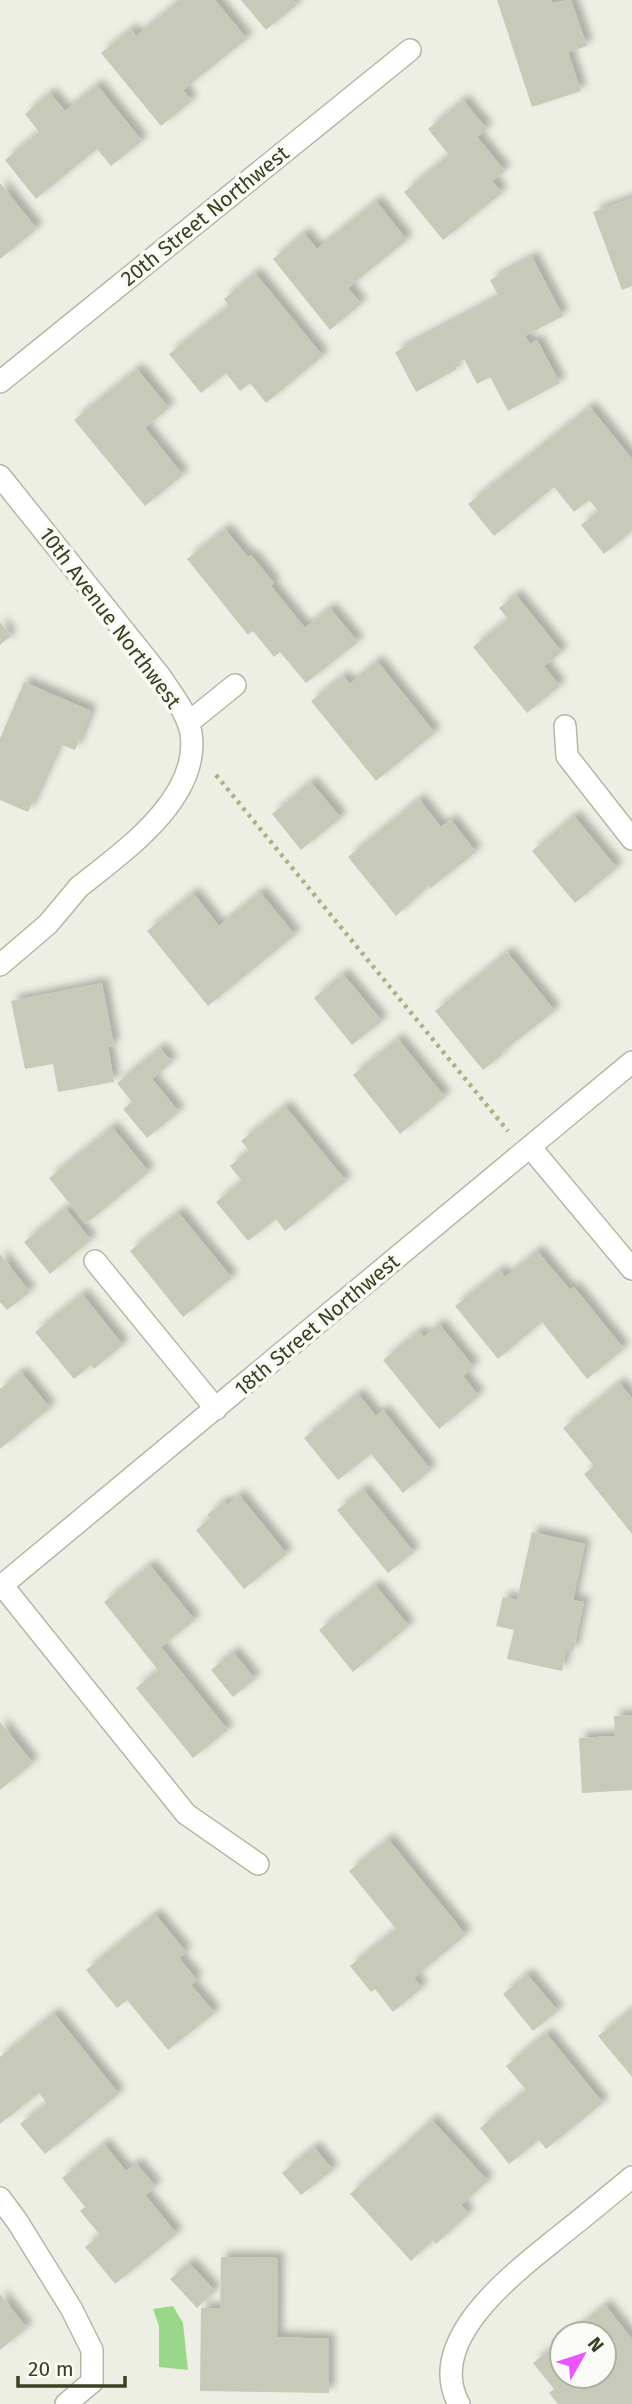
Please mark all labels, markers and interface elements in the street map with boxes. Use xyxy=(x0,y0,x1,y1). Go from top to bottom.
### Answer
street label: 20th Street Northwest xyxy=(116,140,295,292)
street label: 10th Avenue Northwest xyxy=(33,522,187,714)
street label: 18th Street Northwest xyxy=(229,1248,405,1402)
north arrow xyxy=(548,2320,618,2390)
text: N xyxy=(583,2332,609,2357)
scale bar xyxy=(18,2344,124,2388)
text: 20 m xyxy=(28,2356,74,2382)

